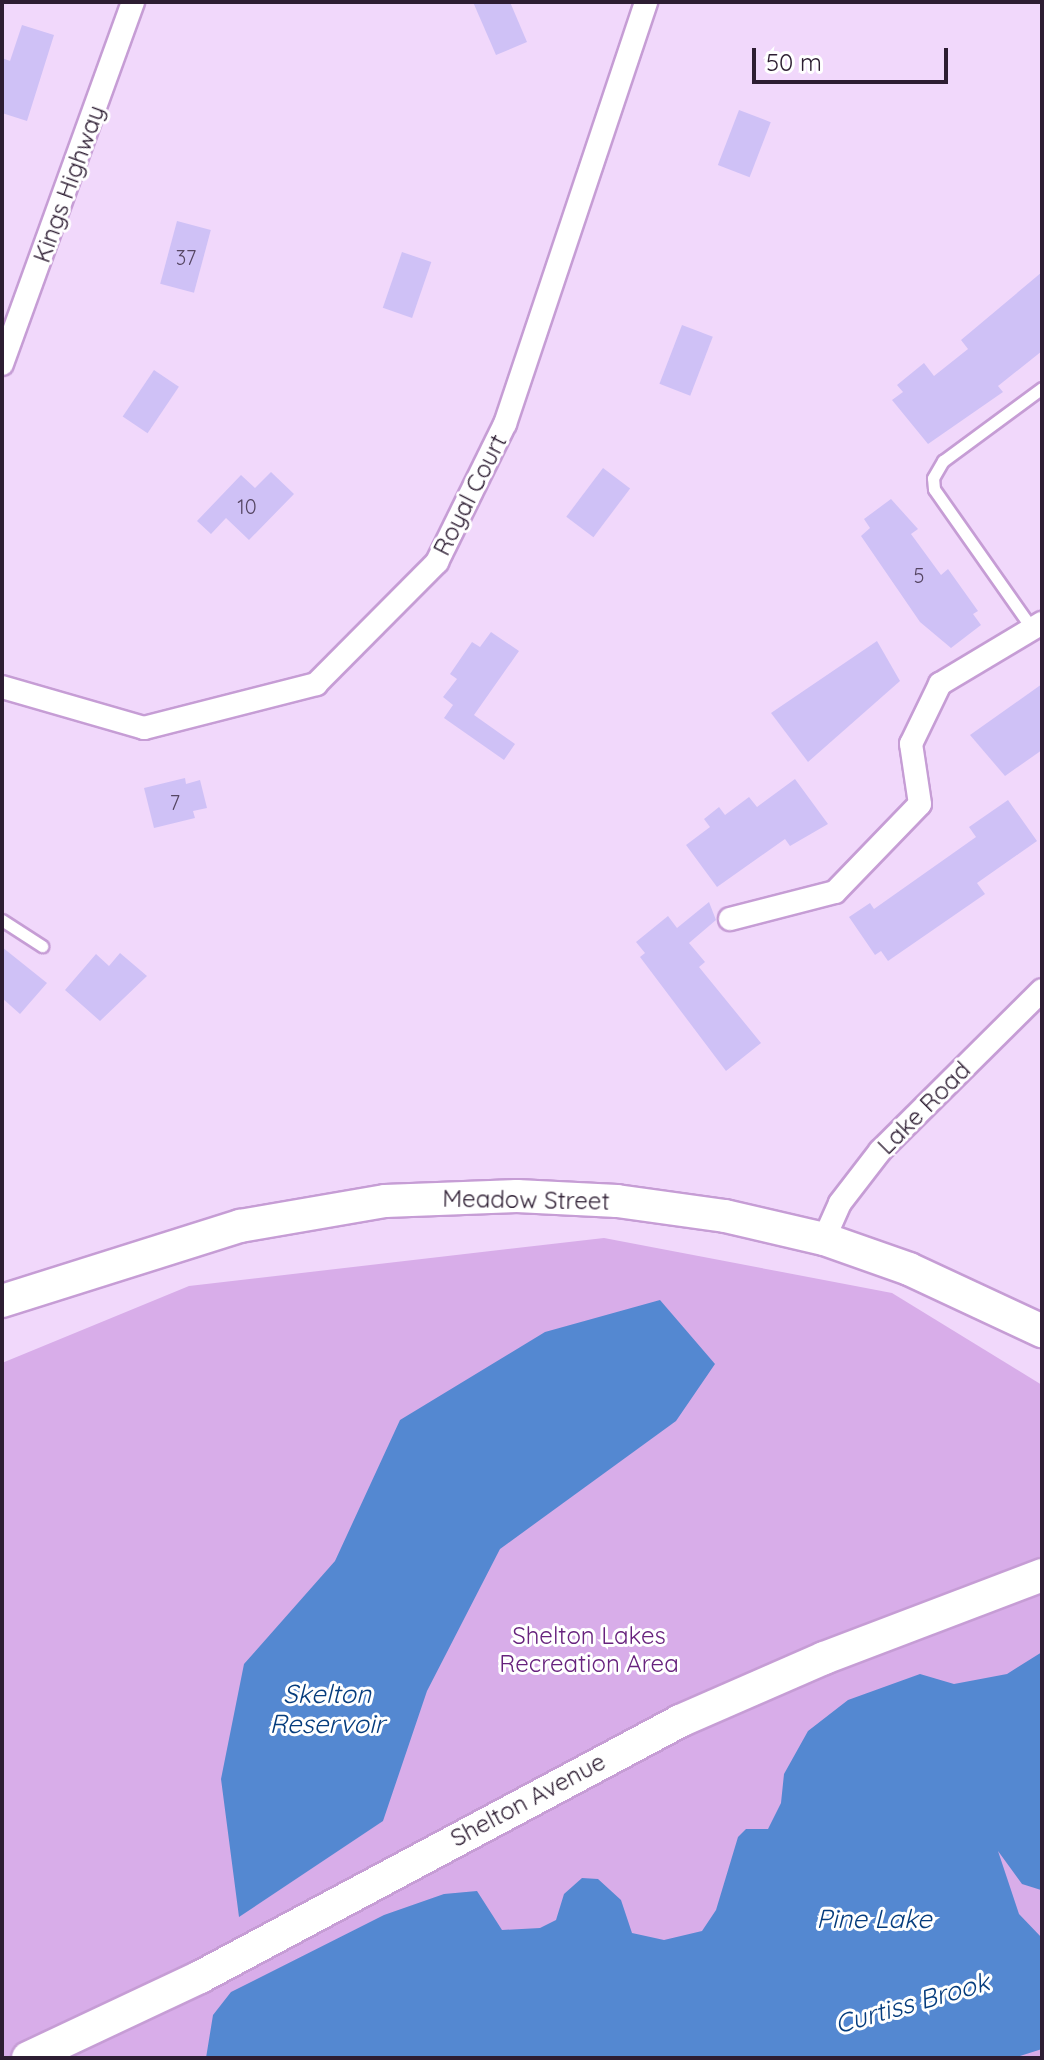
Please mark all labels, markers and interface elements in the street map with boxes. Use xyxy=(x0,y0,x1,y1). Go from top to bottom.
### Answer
scale bar xyxy=(756,32,952,82)
text: 50 m xyxy=(766,47,822,77)
street label: Kings Highway xyxy=(27,102,111,266)
house number: 37 xyxy=(176,245,196,269)
street label: Royal Court xyxy=(427,430,513,560)
house number: 10 xyxy=(237,494,257,518)
house number: 5 xyxy=(914,563,924,587)
house number: 7 xyxy=(170,790,180,814)
street label: Lake Road xyxy=(872,1056,976,1160)
street label: Meadow Street xyxy=(442,1184,610,1216)
park label: Shelton Lakes Recreation Area xyxy=(499,1622,679,1678)
water label: Skelton Reservoir xyxy=(269,1678,385,1740)
street label: Shelton Avenue xyxy=(446,1747,610,1853)
water label: Pine Lake xyxy=(816,1903,932,1935)
water label: Curtiss Brook xyxy=(831,1966,993,2040)

